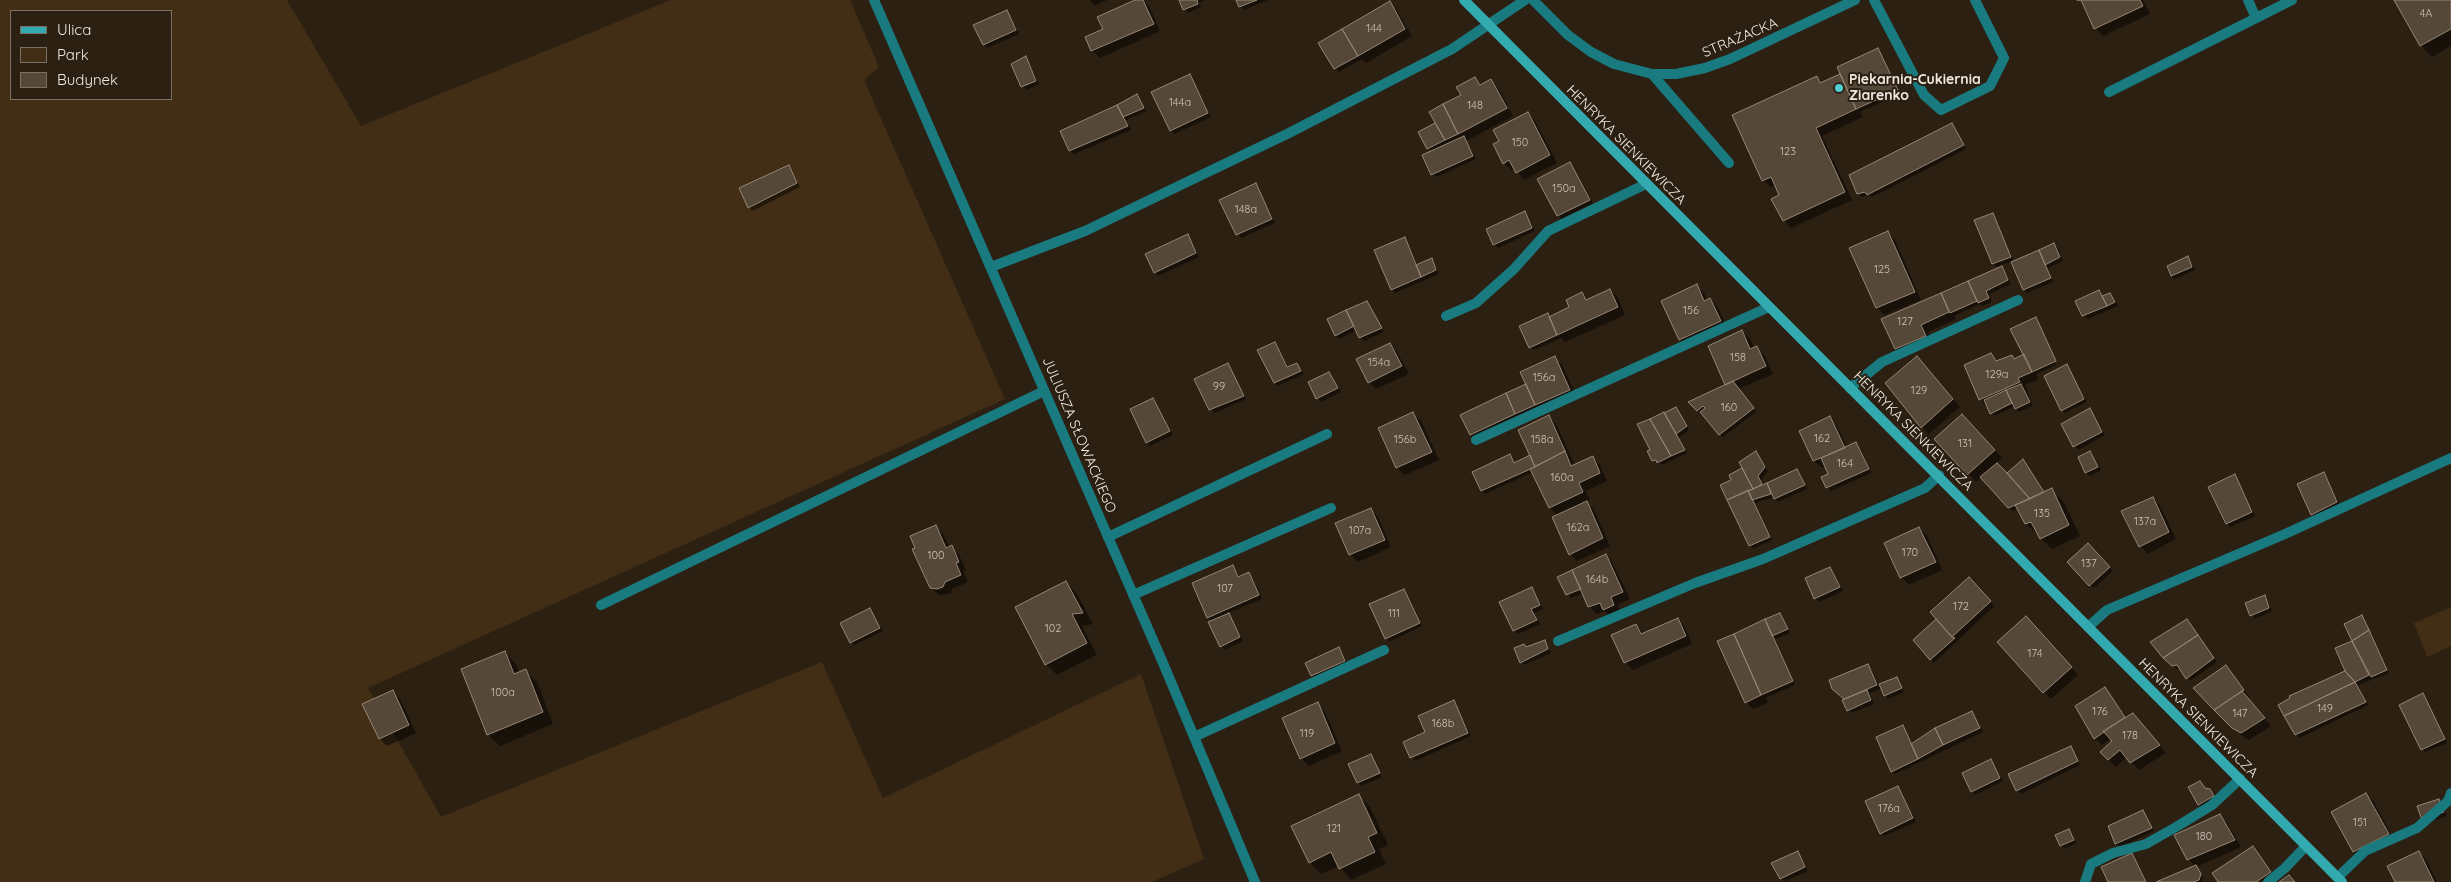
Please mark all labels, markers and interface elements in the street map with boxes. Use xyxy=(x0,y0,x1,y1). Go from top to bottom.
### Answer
house number: 4A xyxy=(2420,7,2432,21)
legend xyxy=(10,10,172,100)
street label: STRAŻACKA xyxy=(1700,15,1780,61)
text: Ulica xyxy=(57,20,91,39)
house number: 144 xyxy=(1366,22,1382,36)
text: Park xyxy=(57,45,89,64)
text: Budynek xyxy=(57,70,118,89)
place label: Piekarnia-Cukiernia Ziarenko xyxy=(1849,72,1981,104)
street label: HENRYKA SIENKIEWICZA xyxy=(1563,82,1689,208)
marker: Piekarnia-Cukiernia Ziarenko xyxy=(1833,82,1845,94)
house number: 144a xyxy=(1169,96,1191,110)
house number: 148 xyxy=(1467,99,1483,113)
house number: 150 xyxy=(1512,136,1528,150)
house number: 123 xyxy=(1780,145,1796,159)
house number: 150a xyxy=(1552,182,1576,196)
house number: 148a xyxy=(1235,203,1257,217)
house number: 125 xyxy=(1874,263,1890,277)
house number: 156 xyxy=(1683,304,1699,318)
house number: 127 xyxy=(1897,315,1913,329)
house number: 158 xyxy=(1730,351,1746,365)
street label: JULIUSZA SŁOWACKIEGO xyxy=(1038,354,1120,516)
house number: 154a xyxy=(1368,356,1390,370)
street label: HENRYKA SIENKIEWICZA xyxy=(1850,368,1976,494)
house number: 129a xyxy=(1986,368,2008,382)
house number: 156a xyxy=(1533,371,1555,385)
house number: 99 xyxy=(1213,380,1225,394)
house number: 129 xyxy=(1911,384,1927,398)
house number: 160 xyxy=(1721,401,1737,415)
house number: 162 xyxy=(1814,432,1830,446)
house number: 156b xyxy=(1394,433,1416,447)
house number: 158a xyxy=(1531,433,1553,447)
house number: 131 xyxy=(1958,437,1972,451)
house number: 164 xyxy=(1837,457,1853,471)
house number: 160a xyxy=(1550,471,1574,485)
house number: 135 xyxy=(2034,507,2050,521)
house number: 137a xyxy=(2134,515,2156,529)
house number: 162a xyxy=(1567,521,1589,535)
house number: 107a xyxy=(1349,524,1371,538)
house number: 170 xyxy=(1902,546,1918,560)
house number: 100 xyxy=(927,549,945,563)
house number: 137 xyxy=(2081,557,2097,571)
house number: 164b xyxy=(1586,573,1608,587)
house number: 107 xyxy=(1217,582,1233,596)
house number: 172 xyxy=(1953,600,1969,614)
house number: 111 xyxy=(1388,607,1400,621)
house number: 102 xyxy=(1045,622,1061,636)
house number: 174 xyxy=(2027,647,2043,661)
street label: HENRYKA SIENKIEWICZA xyxy=(2135,655,2261,781)
house number: 100a xyxy=(491,686,515,700)
house number: 149 xyxy=(2317,702,2333,716)
house number: 176 xyxy=(2092,705,2108,719)
house number: 147 xyxy=(2232,707,2248,721)
house number: 168b xyxy=(1432,717,1454,731)
house number: 119 xyxy=(1300,727,1314,741)
house number: 178 xyxy=(2122,729,2138,743)
house number: 176a xyxy=(1878,802,1900,816)
house number: 151 xyxy=(2353,816,2367,830)
house number: 121 xyxy=(1327,822,1341,836)
house number: 180 xyxy=(2196,830,2212,844)

